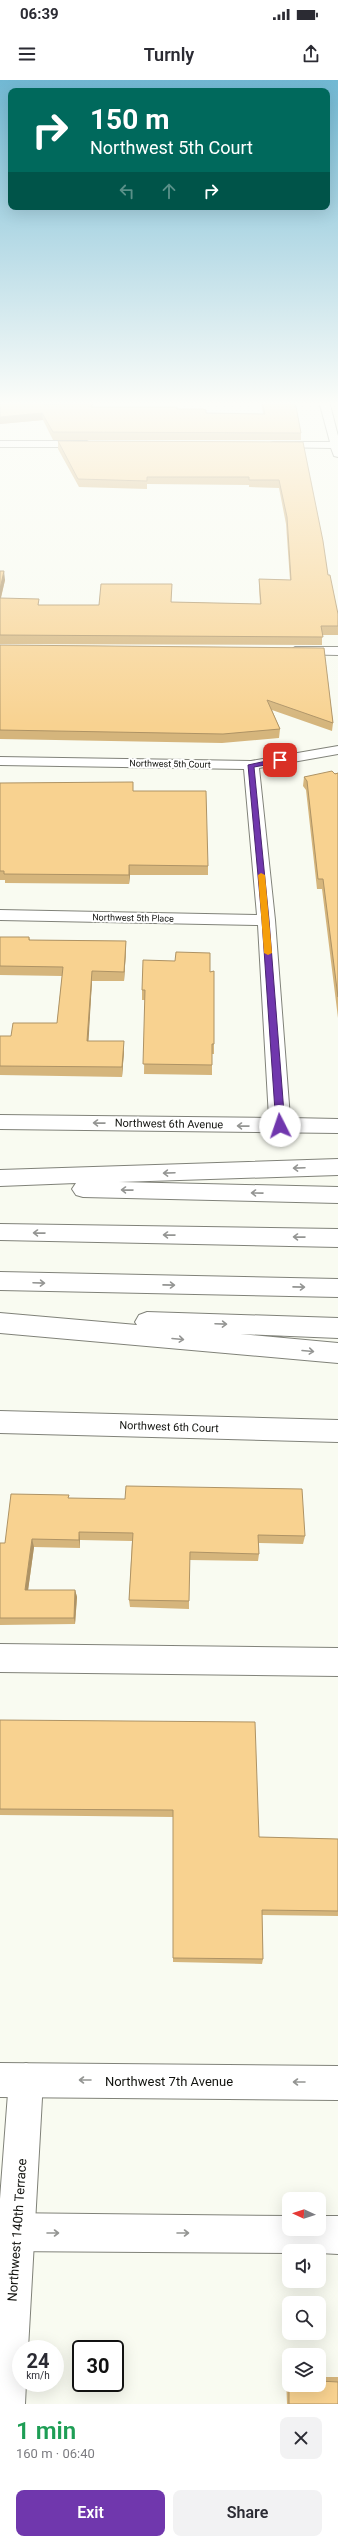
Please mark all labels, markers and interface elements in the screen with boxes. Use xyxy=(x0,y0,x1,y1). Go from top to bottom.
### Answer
text: 06:39 xyxy=(20,5,59,23)
icon: menu xyxy=(16,43,38,65)
icon: share xyxy=(300,43,322,65)
text: Turnly xyxy=(144,44,194,65)
text: 150 m xyxy=(90,103,169,136)
icon: right xyxy=(24,104,76,156)
text: Northwest 5th Court xyxy=(90,137,253,158)
icon: left xyxy=(116,180,138,202)
icon: ahead xyxy=(158,180,180,202)
icon: right xyxy=(200,180,222,202)
pin xyxy=(263,743,297,777)
icon: arrive xyxy=(269,749,291,771)
street label: Northwest 5th Court xyxy=(129,758,211,770)
street label: Northwest 5th Place xyxy=(92,912,174,924)
position arrow xyxy=(259,1105,301,1147)
street label: Northwest 6th Avenue xyxy=(115,1117,223,1131)
one-way arrow xyxy=(93,1120,106,1127)
one-way arrow xyxy=(237,1122,250,1129)
one-way arrow xyxy=(293,1165,306,1172)
one-way arrow xyxy=(163,1169,176,1176)
one-way arrow xyxy=(121,1186,134,1194)
one-way arrow xyxy=(251,1189,264,1197)
one-way arrow xyxy=(33,1229,46,1237)
one-way arrow xyxy=(163,1231,176,1239)
one-way arrow xyxy=(293,1233,306,1241)
one-way arrow xyxy=(32,1279,45,1286)
one-way arrow xyxy=(162,1281,175,1289)
one-way arrow xyxy=(292,1284,305,1291)
one-way arrow xyxy=(214,1321,227,1328)
one-way arrow xyxy=(171,1335,184,1342)
one-way arrow xyxy=(301,1347,314,1354)
street label: Northwest 6th Court xyxy=(119,1419,219,1435)
street label: Northwest 7th Avenue xyxy=(105,2074,233,2089)
one-way arrow xyxy=(79,2077,92,2084)
one-way arrow xyxy=(293,2078,306,2086)
street label: Northwest 140th Terrace xyxy=(5,2158,29,2302)
north arrow xyxy=(282,2192,326,2236)
map controls xyxy=(282,2192,326,2392)
one-way arrow xyxy=(46,2229,59,2237)
one-way arrow xyxy=(176,2229,189,2237)
button: sound xyxy=(282,2244,326,2288)
button: search xyxy=(282,2296,326,2340)
speed limit sign: 30 xyxy=(72,2340,124,2392)
button: layers xyxy=(282,2348,326,2392)
text: 24 xyxy=(27,2349,49,2373)
text: km/h xyxy=(26,2370,50,2381)
text: 1 min xyxy=(16,2417,76,2445)
button: close xyxy=(280,2417,322,2459)
text: 160 m · 06:40 xyxy=(16,2446,95,2461)
button: Exit xyxy=(16,2490,165,2536)
button: Share xyxy=(173,2490,322,2536)

